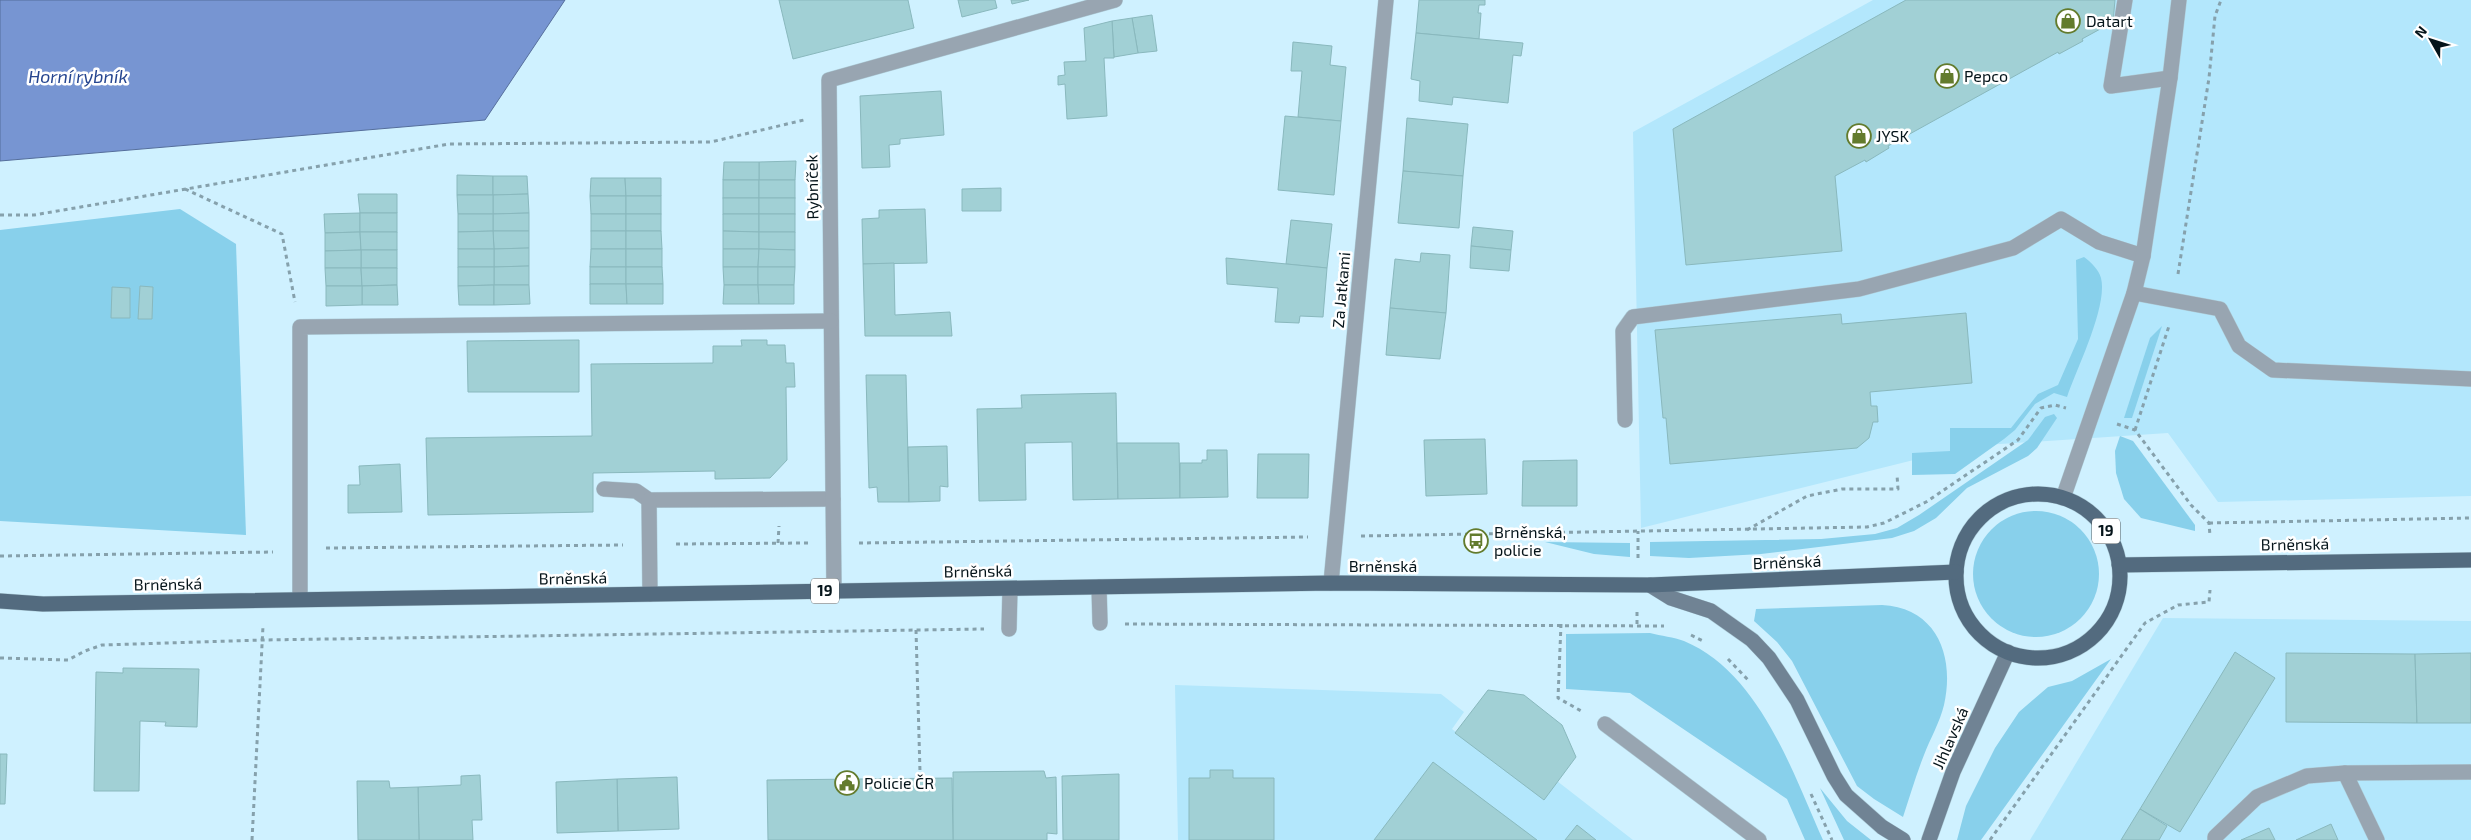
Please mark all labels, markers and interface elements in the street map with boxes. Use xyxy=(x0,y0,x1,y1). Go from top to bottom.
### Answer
shop icon: Datart xyxy=(2055,8,2081,34)
place label: Datart xyxy=(2086,11,2133,30)
north arrow xyxy=(2406,15,2456,65)
text: N xyxy=(2411,22,2430,41)
shop icon: Pepco xyxy=(1934,63,1960,89)
water label: Horní rybník xyxy=(28,65,128,87)
place label: Pepco xyxy=(1964,66,2008,85)
shop icon: JYSK xyxy=(1846,123,1872,149)
place label: JYSK xyxy=(1876,126,1909,145)
street label: Rybníček xyxy=(801,154,822,220)
street label: Za Jatkami xyxy=(1328,251,1353,329)
road number: 19 xyxy=(2092,518,2120,544)
place label: Brněnská, policie xyxy=(1494,522,1566,559)
bus stop icon: Brněnská, policie xyxy=(1463,528,1489,554)
street label: Brněnská xyxy=(2261,533,2329,554)
street label: Brněnská xyxy=(1752,551,1822,572)
street label: Brněnská xyxy=(1349,556,1417,575)
street label: Brněnská xyxy=(944,560,1012,581)
street label: Brněnská xyxy=(539,567,607,588)
street label: Brněnská xyxy=(134,573,202,594)
road number: 19 xyxy=(811,578,839,604)
street label: Jihlavská xyxy=(1927,704,1972,772)
public building icon: Policie ČR xyxy=(834,770,860,796)
place label: Policie ČR xyxy=(864,773,934,792)

